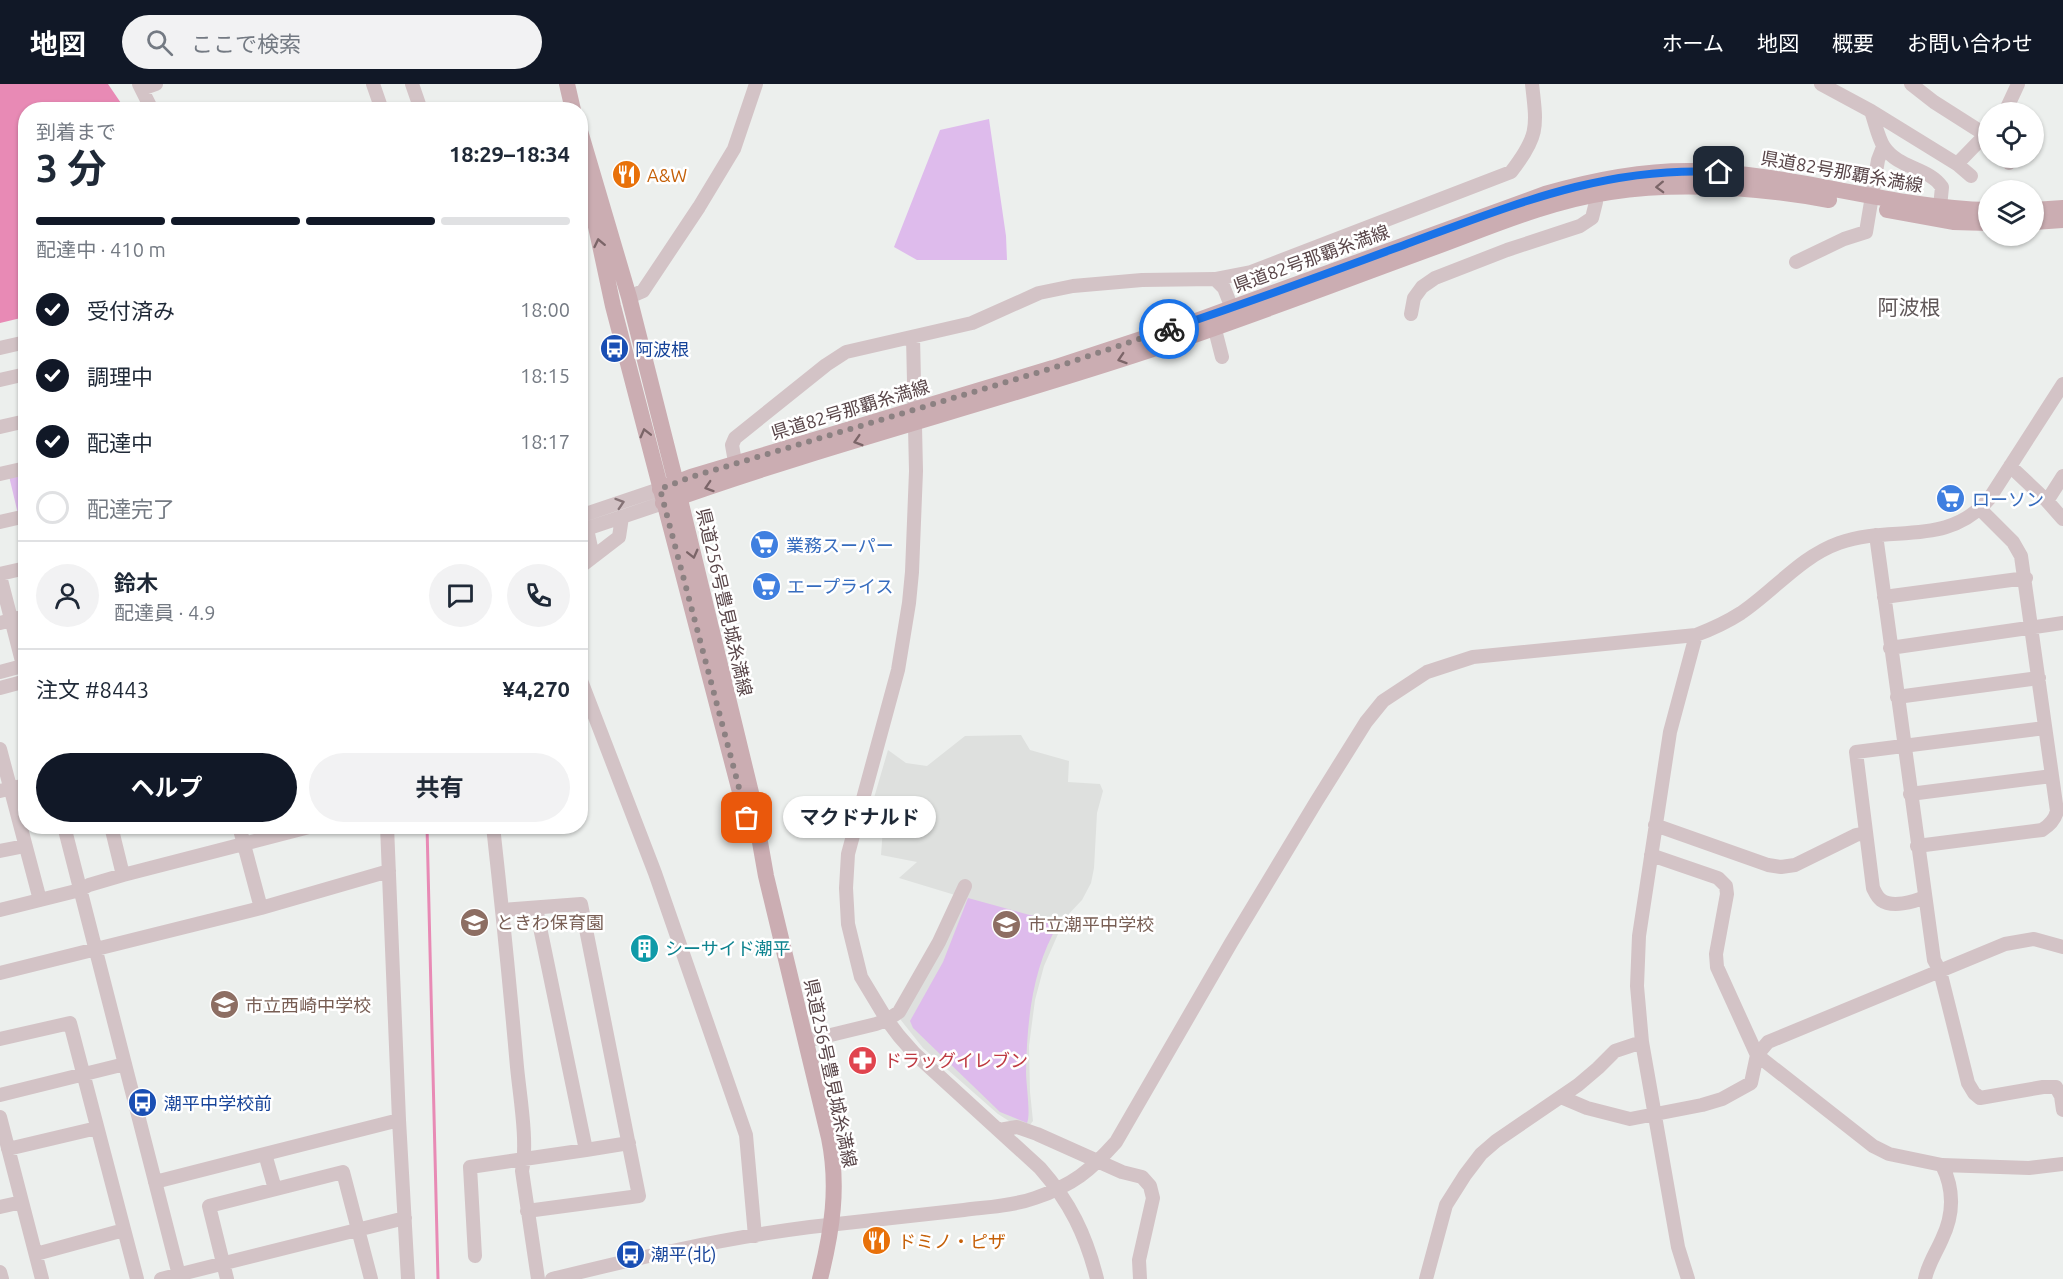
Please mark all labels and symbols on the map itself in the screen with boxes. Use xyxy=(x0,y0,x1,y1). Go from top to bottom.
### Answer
pin xyxy=(1693,146,1744,197)
street label: 県道82号那覇糸満線 xyxy=(1759,147,1925,195)
restaurant icon: A&W xyxy=(610,159,642,191)
place label: A&W xyxy=(647,165,687,185)
one-way arrow xyxy=(1656,181,1665,194)
street label: 県道82号那覇糸満線 xyxy=(1230,221,1392,295)
one-way arrow xyxy=(593,238,606,248)
district label: 阿波根 xyxy=(1878,295,1941,319)
courier xyxy=(1139,299,1199,359)
bus stop icon: 阿波根 xyxy=(598,333,630,365)
place label: 阿波根 xyxy=(635,339,689,359)
one-way arrow xyxy=(1117,352,1128,365)
street label: 県道82号那覇糸満線 xyxy=(769,375,931,443)
one-way arrow xyxy=(640,428,652,438)
one-way arrow xyxy=(853,434,864,446)
one-way arrow xyxy=(704,480,715,492)
supermarket icon: ローソン xyxy=(1935,483,1967,515)
place label: ローソン xyxy=(1972,489,2044,509)
one-way arrow xyxy=(614,498,625,511)
street label: 県道256号豊見城糸満線 xyxy=(694,506,756,698)
supermarket icon: 業務スーパー xyxy=(749,529,781,561)
place label: 業務スーパー xyxy=(786,535,894,555)
one-way arrow xyxy=(686,549,699,559)
supermarket icon: エープライス xyxy=(750,570,782,602)
place label: エープライス xyxy=(787,576,893,596)
pin xyxy=(721,792,772,843)
callout: マクドナルド xyxy=(783,797,936,839)
school or university icon: ときわ保育園 xyxy=(459,906,491,938)
school or university icon: 市立潮平中学校 xyxy=(991,908,1023,940)
place label: ときわ保育園 xyxy=(496,912,604,932)
place label: 市立潮平中学校 xyxy=(1028,914,1154,934)
building icon: シーサイド潮平 xyxy=(628,932,660,964)
place label: シーサイド潮平 xyxy=(665,938,791,958)
street label: 県道256号豊見城糸満線 xyxy=(801,977,861,1169)
school or university icon: 市立西崎中学校 xyxy=(208,989,240,1021)
place label: 市立西崎中学校 xyxy=(245,995,371,1015)
pharmacy icon: ドラッグイレブン xyxy=(847,1044,879,1076)
place label: ドラッグイレブン xyxy=(884,1050,1028,1070)
bus stop icon: 潮平中学校前 xyxy=(127,1087,159,1119)
place label: 潮平中学校前 xyxy=(164,1093,272,1113)
restaurant icon: ドミノ・ピザ xyxy=(861,1225,893,1257)
place label: ドミノ・ピザ xyxy=(898,1231,1006,1251)
bus stop icon: 潮平(北) xyxy=(614,1238,646,1270)
place label: 潮平(北) xyxy=(651,1244,716,1265)

